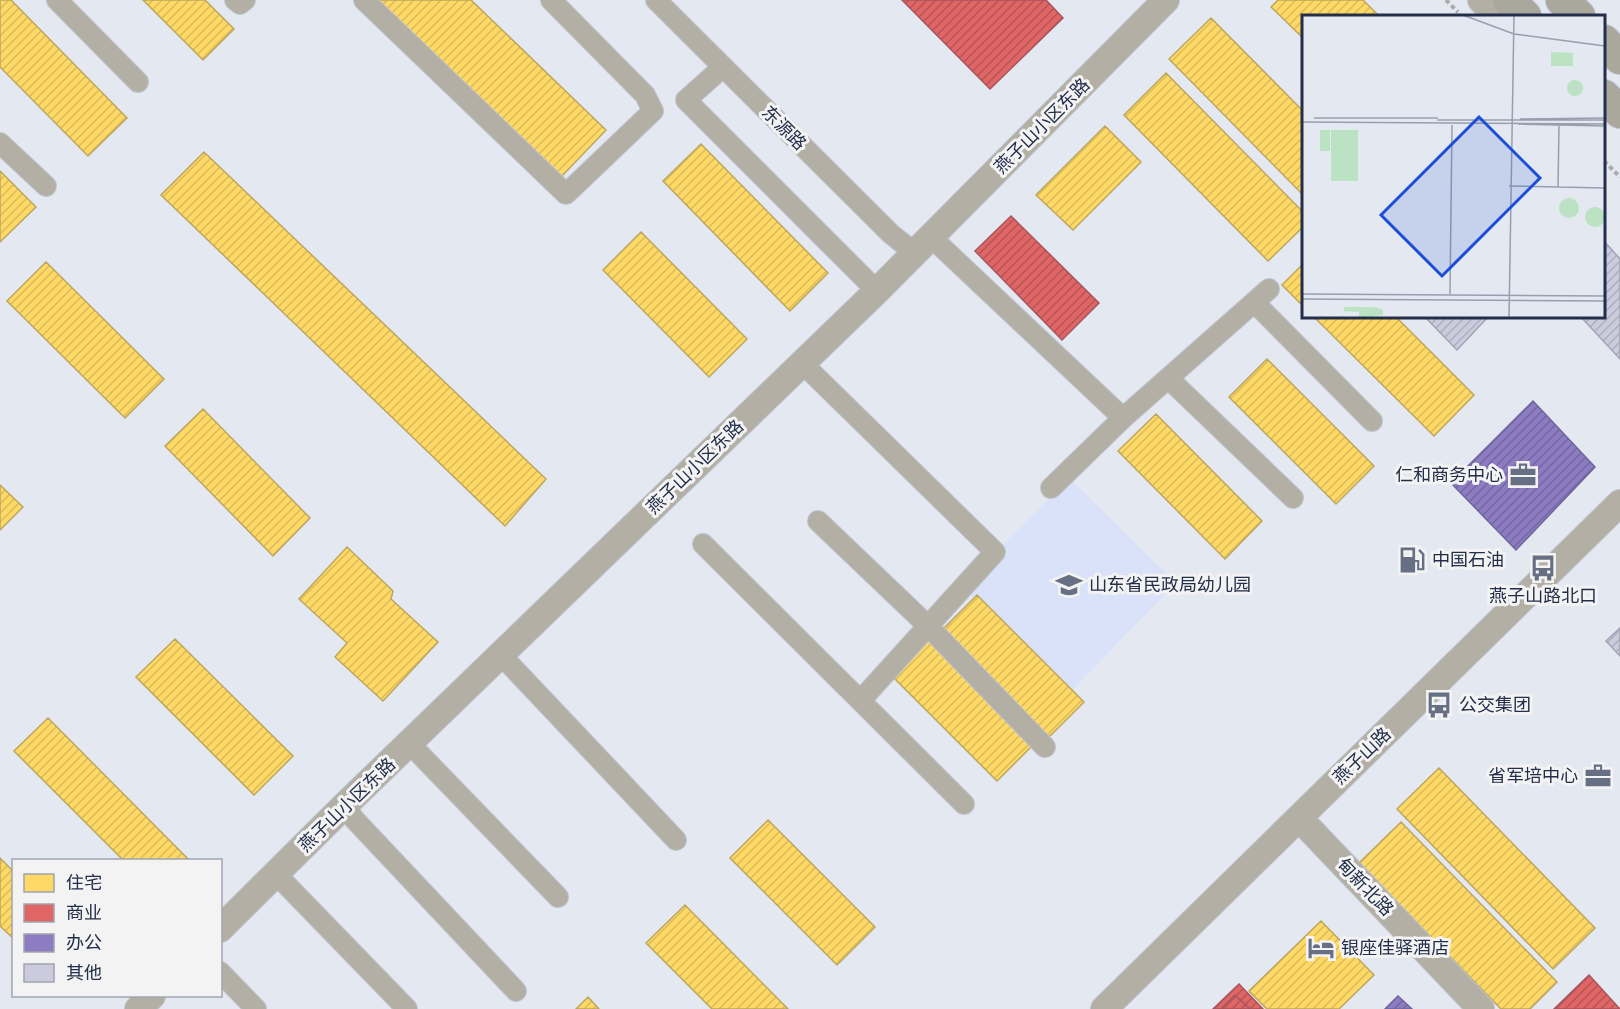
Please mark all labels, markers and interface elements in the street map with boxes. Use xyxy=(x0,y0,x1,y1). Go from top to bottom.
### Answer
inset map xyxy=(1302,15,1605,318)
street label: 燕子山小区东路 xyxy=(990,74,1094,178)
street label: 东源路 xyxy=(758,102,810,154)
street label: 燕子山小区东路 xyxy=(643,416,747,518)
office icon: 仁和商务中心 xyxy=(1508,460,1538,490)
place label: 仁和商务中心 xyxy=(1395,465,1503,485)
fuel station icon: 中国石油 xyxy=(1397,545,1427,575)
place label: 中国石油 xyxy=(1432,550,1504,570)
bus stop icon: 燕子山路北口 xyxy=(1528,553,1558,583)
school or university icon: 山东省民政局幼儿园 xyxy=(1054,570,1084,600)
place label: 山东省民政局幼儿园 xyxy=(1089,575,1251,595)
place label: 燕子山路北口 xyxy=(1489,586,1597,606)
bus stop icon: 公交集团 xyxy=(1424,690,1454,720)
place label: 公交集团 xyxy=(1459,695,1531,715)
street label: 燕子山路 xyxy=(1329,724,1395,788)
street label: 燕子山小区东路 xyxy=(295,754,399,856)
office icon: 省军培中心 xyxy=(1583,761,1613,791)
place label: 省军培中心 xyxy=(1488,766,1578,786)
street label: 甸新北路 xyxy=(1333,854,1397,920)
legend xyxy=(12,859,222,997)
text: 住宅 xyxy=(66,873,102,893)
text: 商业 xyxy=(66,903,102,923)
text: 办公 xyxy=(66,933,102,953)
hotel icon: 银座佳驿酒店 xyxy=(1306,933,1336,963)
place label: 银座佳驿酒店 xyxy=(1341,938,1449,958)
text: 其他 xyxy=(66,963,102,983)

